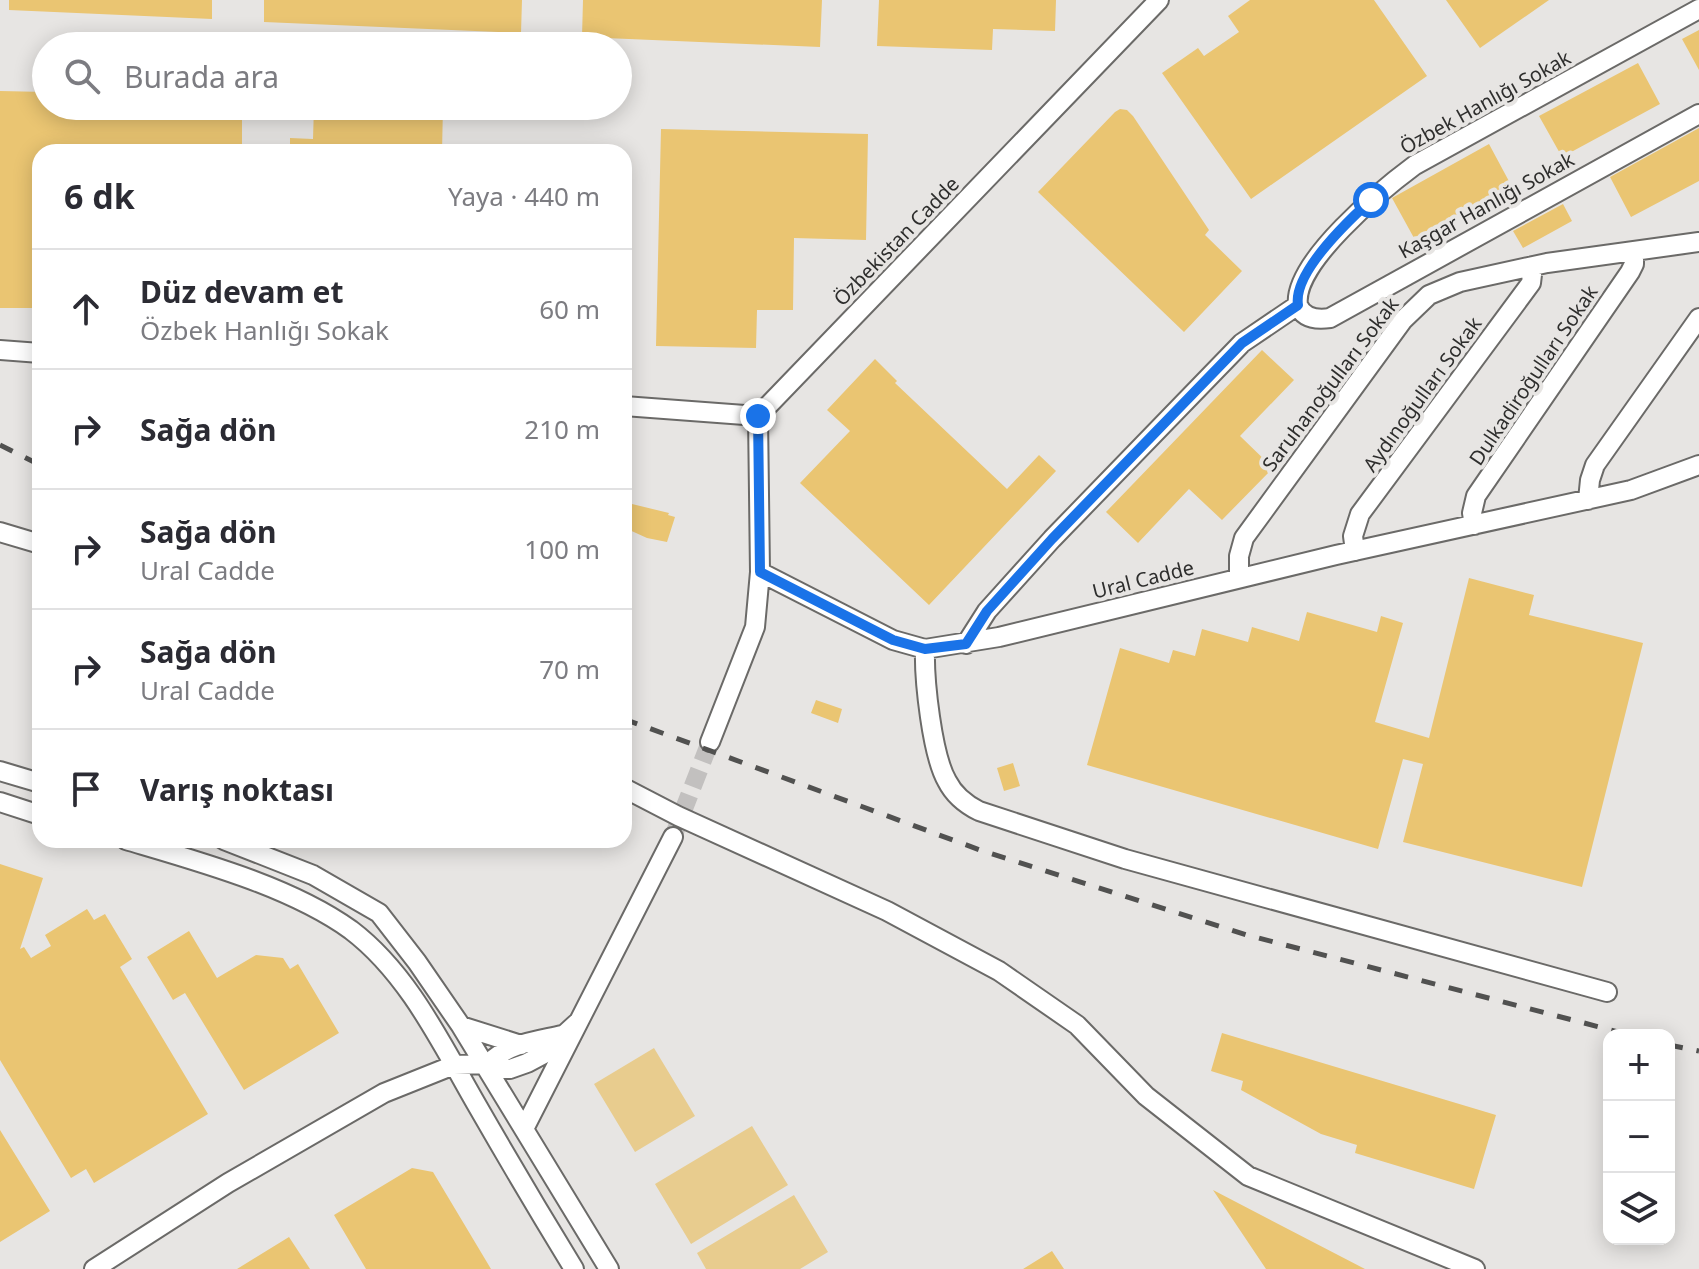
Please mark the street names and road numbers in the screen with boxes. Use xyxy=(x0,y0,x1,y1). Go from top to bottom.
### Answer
street label: Özbek Hanlığı Sokak xyxy=(1395,44,1576,160)
street label: Kaşgar Hanlığı Sokak xyxy=(1393,145,1579,265)
street label: Özbekistan Cadde xyxy=(827,171,965,311)
street label: Dulkadiroğulları Sokak xyxy=(1463,279,1604,470)
street label: Saruhanoğulları Sokak xyxy=(1256,291,1405,477)
street label: Aydınoğulları Sokak xyxy=(1357,311,1488,477)
street label: Ural Cadde xyxy=(1089,553,1197,605)

